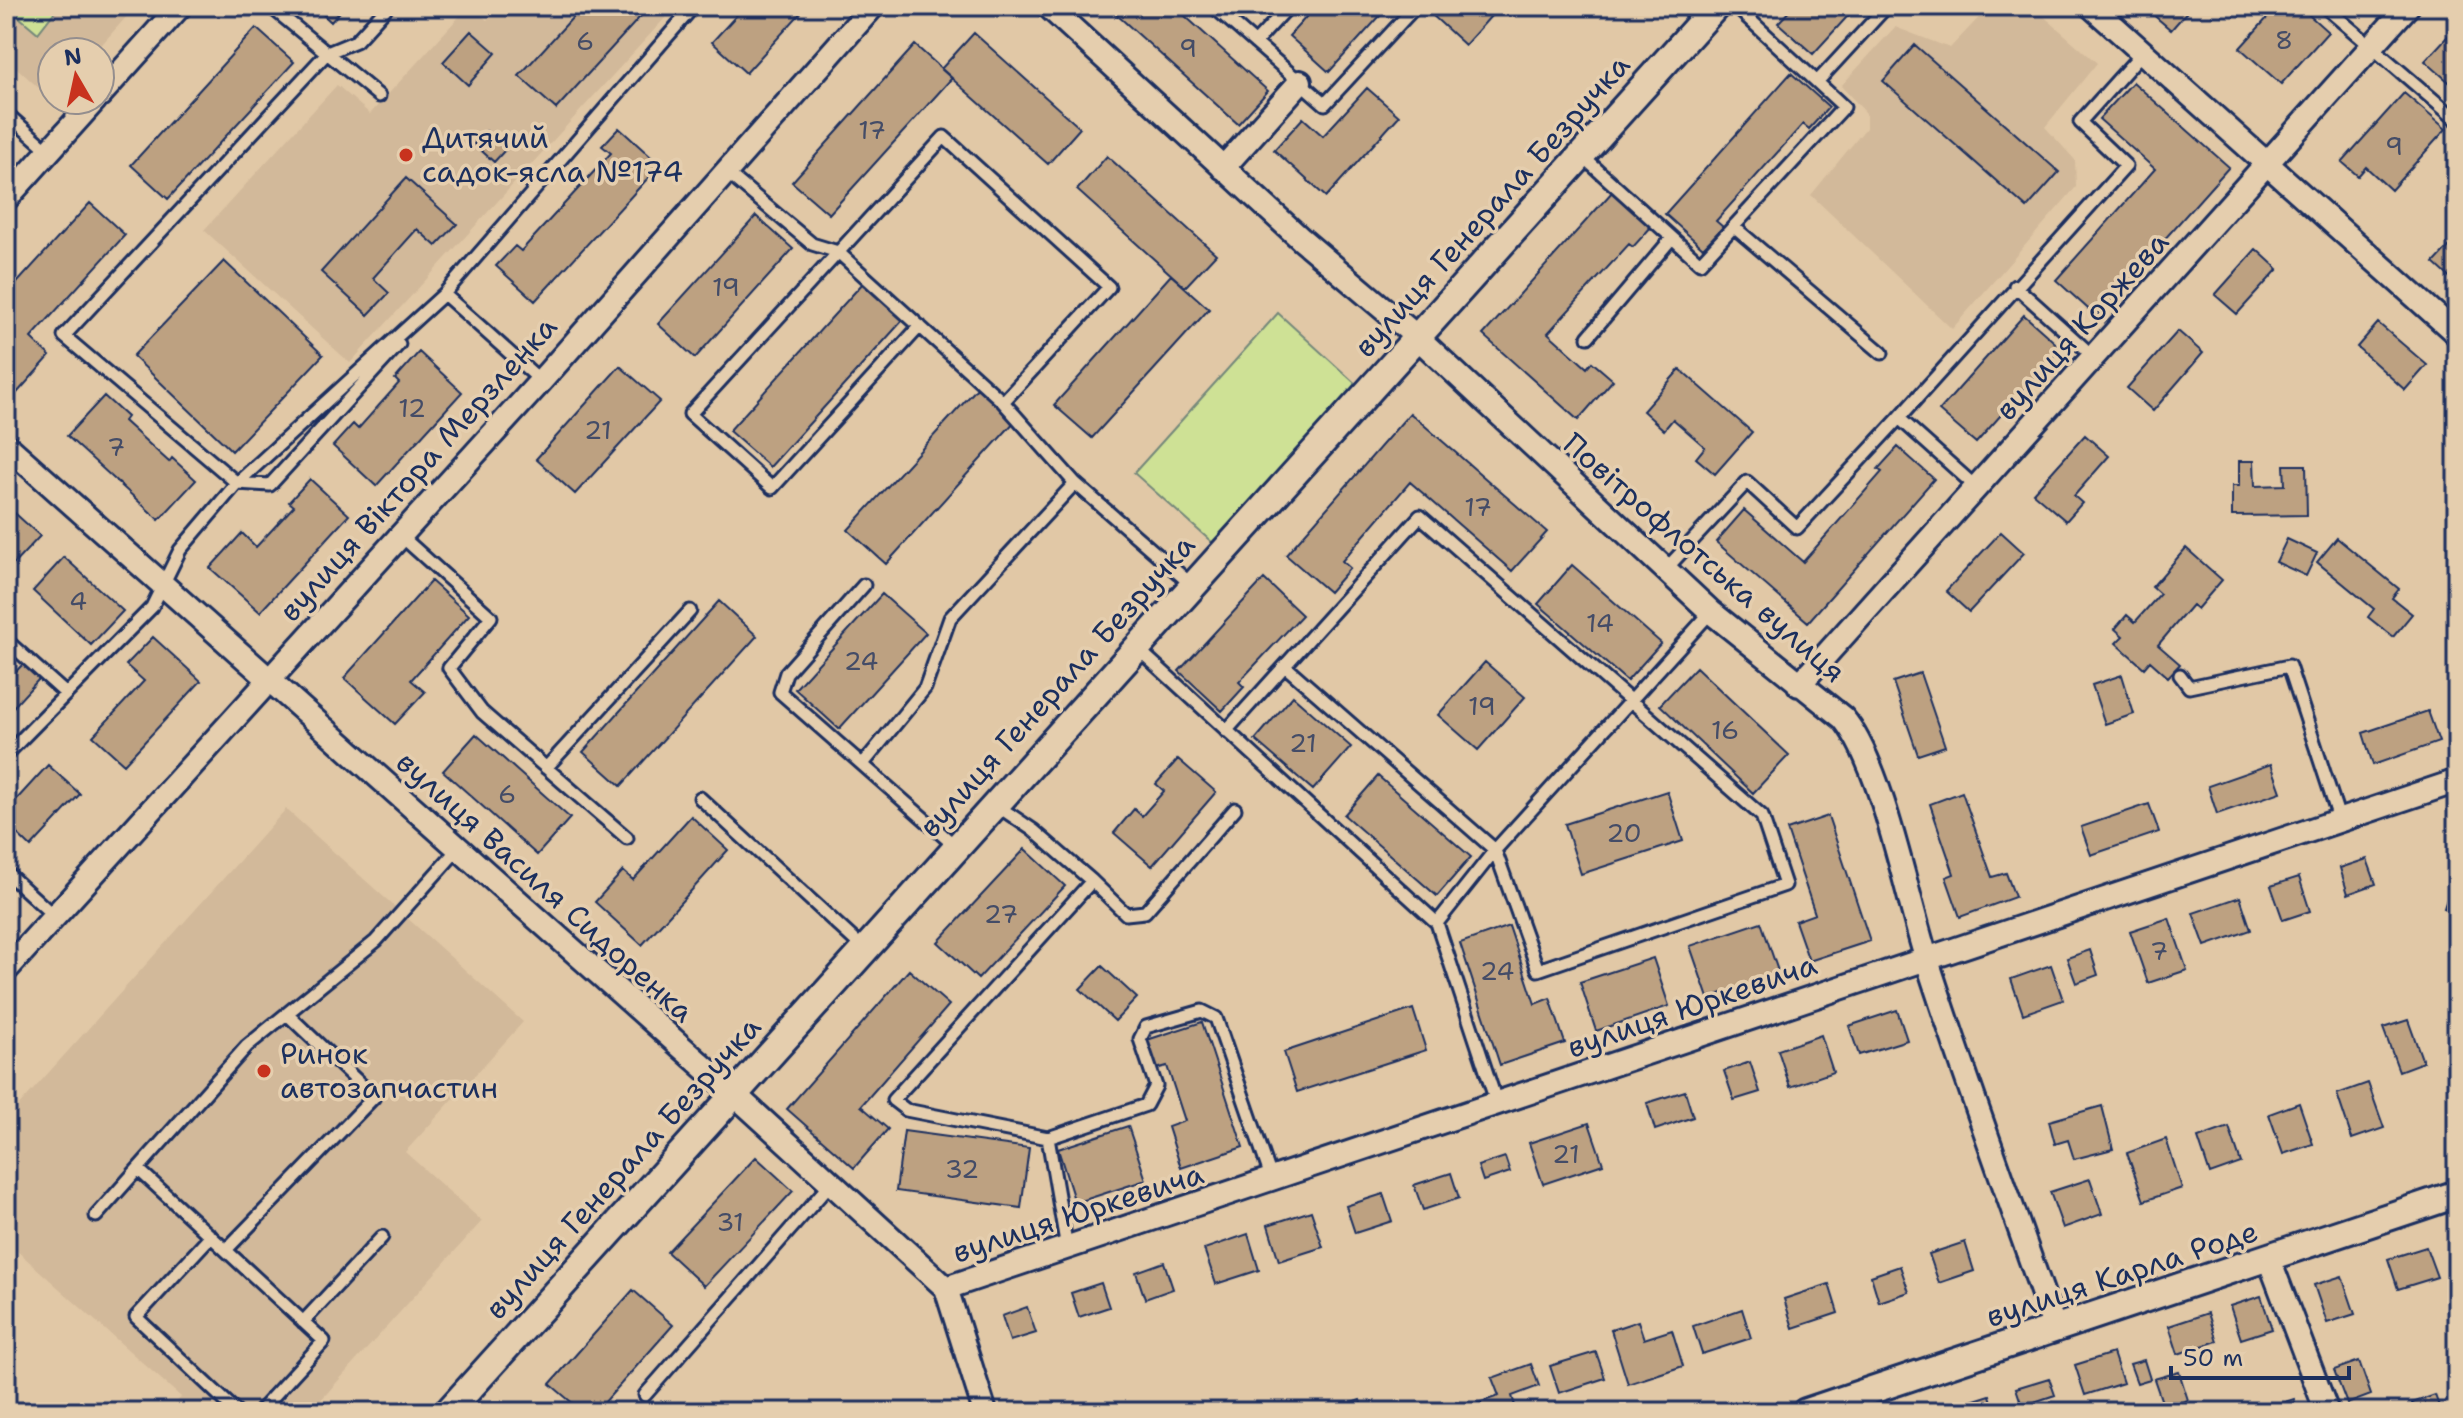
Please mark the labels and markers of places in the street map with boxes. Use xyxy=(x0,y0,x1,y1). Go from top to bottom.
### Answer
place label: Дитячий садок-ясла №174 xyxy=(422,117,683,192)
marker: Дитячий садок-ясла №174 xyxy=(397,146,415,164)
place label: Ринок автозапчастин xyxy=(280,1033,498,1108)
marker: Ринок автозапчастин xyxy=(255,1062,273,1080)

